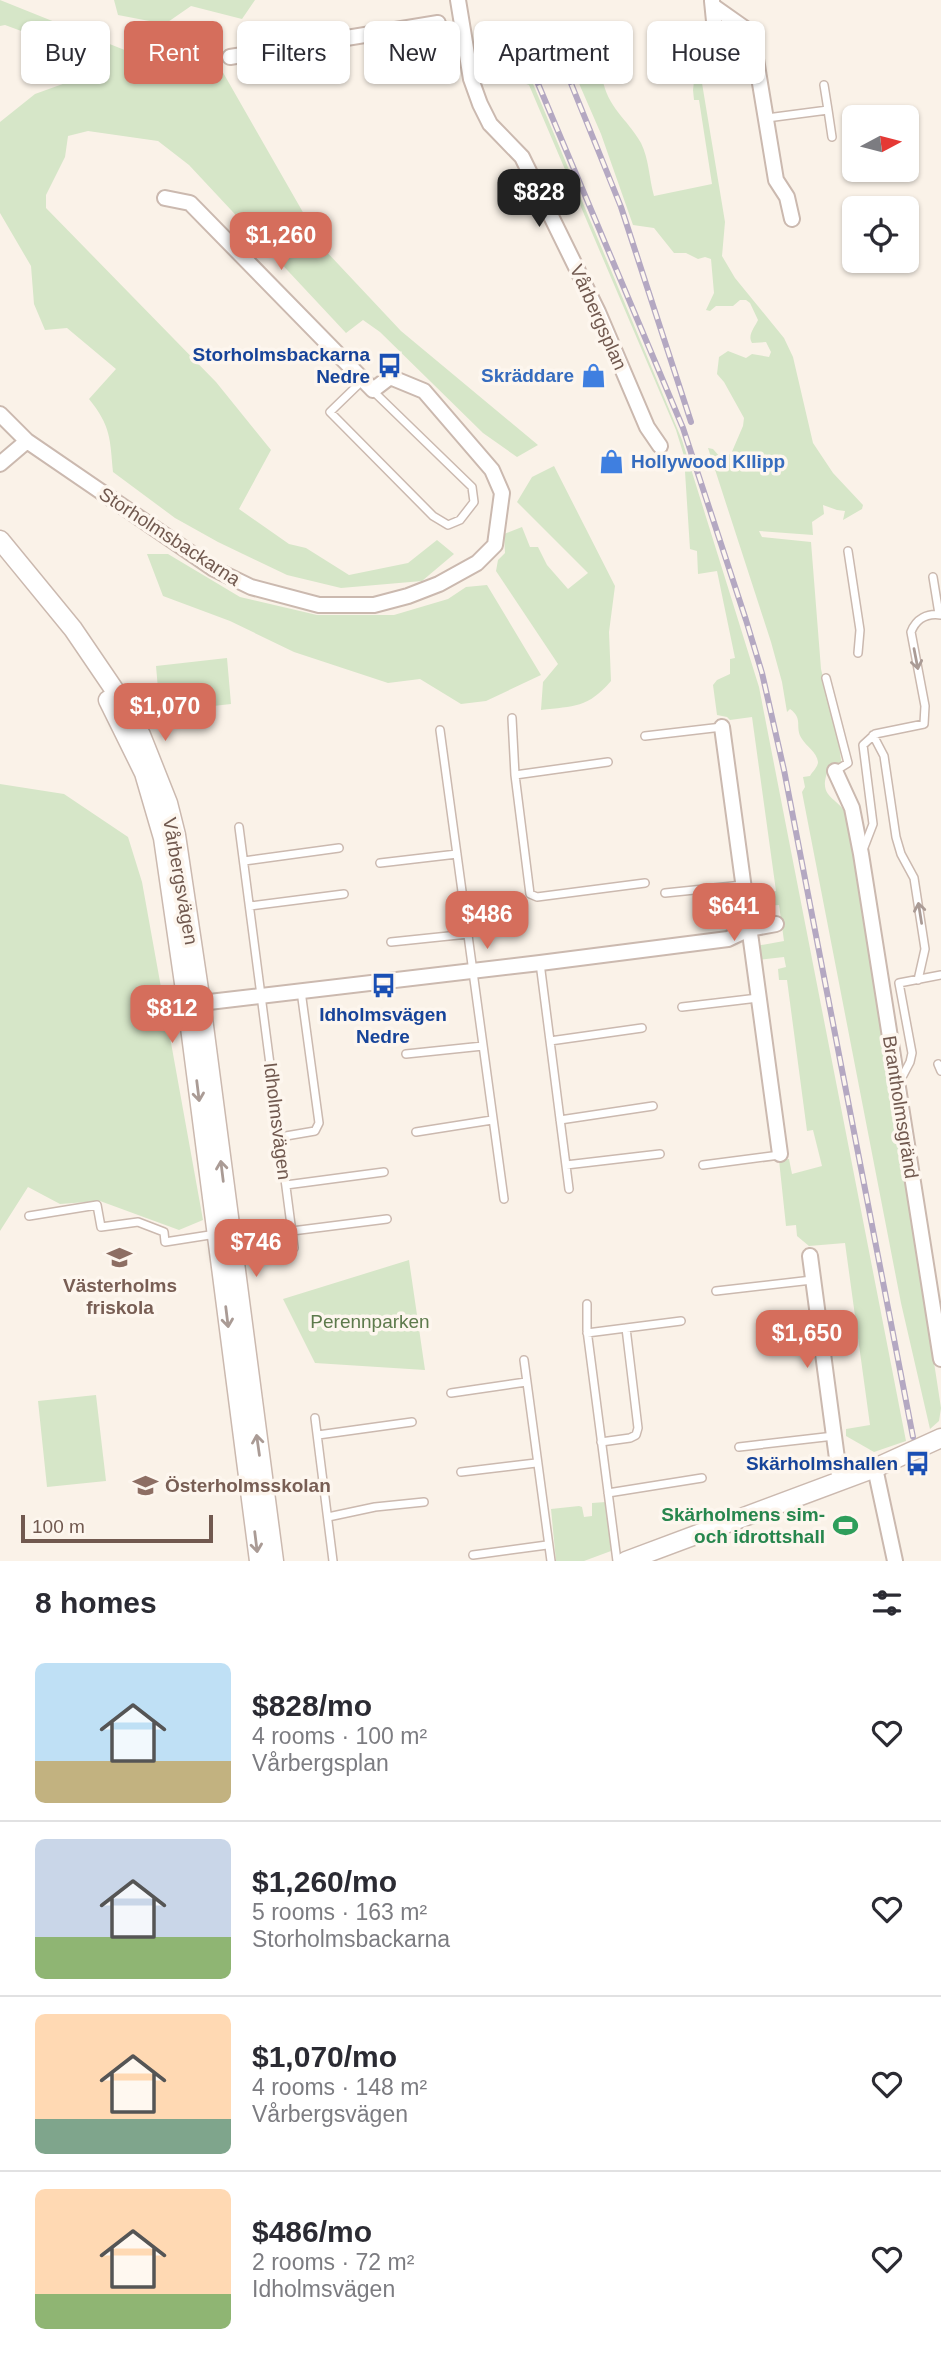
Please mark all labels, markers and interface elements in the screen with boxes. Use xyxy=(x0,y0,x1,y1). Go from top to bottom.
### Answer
chip: Buy xyxy=(21,21,110,84)
chip: Rent xyxy=(124,21,223,84)
chip: Filters xyxy=(237,21,350,84)
chip: New xyxy=(364,21,460,84)
chip: Apartment xyxy=(474,21,633,84)
chip: House xyxy=(647,21,765,84)
north arrow xyxy=(842,105,919,182)
map controls xyxy=(842,105,919,273)
pin: $828 xyxy=(498,170,580,229)
text: $828 xyxy=(513,179,565,205)
button: locate xyxy=(842,196,919,273)
pin: $1,260 xyxy=(224,212,338,272)
text: $1,260 xyxy=(246,222,316,248)
street label: Vårbergsplan xyxy=(566,261,631,373)
place label: Storholmsbackarna Nedre xyxy=(193,344,370,387)
bus stop icon: Storholmsbackarna Nedre xyxy=(376,351,404,379)
shop icon: Skräddare xyxy=(580,361,608,389)
place label: Skräddare xyxy=(481,365,574,386)
shop icon: Hollywood Kllipp xyxy=(597,447,625,475)
place label: Hollywood Kllipp xyxy=(631,451,785,472)
street label: Storholmsbackarna xyxy=(95,483,244,590)
one-way arrow xyxy=(909,647,923,670)
pin: $1,070 xyxy=(108,684,222,743)
text: $1,070 xyxy=(130,693,200,719)
street label: Vårbergsvägen xyxy=(159,816,202,946)
pin: $641 xyxy=(693,884,775,943)
pin: $486 xyxy=(446,892,528,951)
text: $641 xyxy=(708,893,760,919)
text: $486 xyxy=(461,901,513,927)
one-way arrow xyxy=(913,902,926,925)
bus stop icon: Idholmsvägen Nedre xyxy=(369,972,397,1000)
pin: $812 xyxy=(131,986,213,1045)
text: $812 xyxy=(146,995,198,1021)
place label: Idholmsvägen Nedre xyxy=(319,1004,447,1047)
street label: Brantholmsgränd xyxy=(879,1034,922,1180)
street label: Idholmsvägen xyxy=(260,1061,295,1181)
one-way arrow xyxy=(191,1079,204,1102)
one-way arrow xyxy=(216,1160,229,1183)
pin: $746 xyxy=(215,1220,297,1279)
text: $746 xyxy=(230,1229,282,1255)
school or university icon: Västerholms friskola xyxy=(106,1243,134,1271)
place label: Västerholms friskola xyxy=(63,1275,177,1318)
one-way arrow xyxy=(221,1305,234,1328)
pin: $1,650 xyxy=(750,1310,864,1370)
park label: Perennparken xyxy=(310,1311,430,1332)
text: $1,650 xyxy=(772,1320,842,1346)
one-way arrow xyxy=(252,1434,265,1457)
bus stop icon: Skärholmshallen xyxy=(904,1449,932,1477)
place label: Skärholmshallen xyxy=(746,1453,898,1474)
school or university icon: Österholmsskolan xyxy=(131,1471,159,1499)
place label: Österholmsskolan xyxy=(165,1475,331,1496)
place label: Skärholmens sim- och idrottshall xyxy=(661,1504,825,1547)
sports icon: Skärholmens sim- och idrottshall xyxy=(831,1511,859,1539)
scale bar xyxy=(21,1512,214,1544)
text: 100 m xyxy=(32,1516,85,1537)
one-way arrow xyxy=(250,1531,263,1553)
icon: filters xyxy=(868,1584,906,1622)
text: 8 homes xyxy=(35,1586,157,1619)
text: $828/mo xyxy=(252,1689,372,1722)
icon: home xyxy=(91,1691,175,1775)
icon: heart xyxy=(868,1714,906,1752)
text: 4 rooms · 100 m² xyxy=(252,1723,427,1749)
text: Vårbergsplan xyxy=(252,1750,389,1776)
text: $1,260/mo xyxy=(252,1865,397,1898)
icon: home xyxy=(91,1867,175,1951)
icon: heart xyxy=(868,1890,906,1928)
text: 5 rooms · 163 m² xyxy=(252,1899,427,1925)
text: Storholmsbackarna xyxy=(252,1926,450,1952)
text: $1,070/mo xyxy=(252,2040,397,2073)
icon: home xyxy=(91,2042,175,2126)
icon: heart xyxy=(868,2065,906,2103)
text: 4 rooms · 148 m² xyxy=(252,2074,427,2100)
text: Vårbergsvägen xyxy=(252,2101,408,2127)
text: $486/mo xyxy=(252,2215,372,2248)
icon: home xyxy=(91,2217,175,2301)
icon: heart xyxy=(868,2240,906,2278)
text: 2 rooms · 72 m² xyxy=(252,2249,414,2275)
text: Idholmsvägen xyxy=(252,2276,395,2302)

